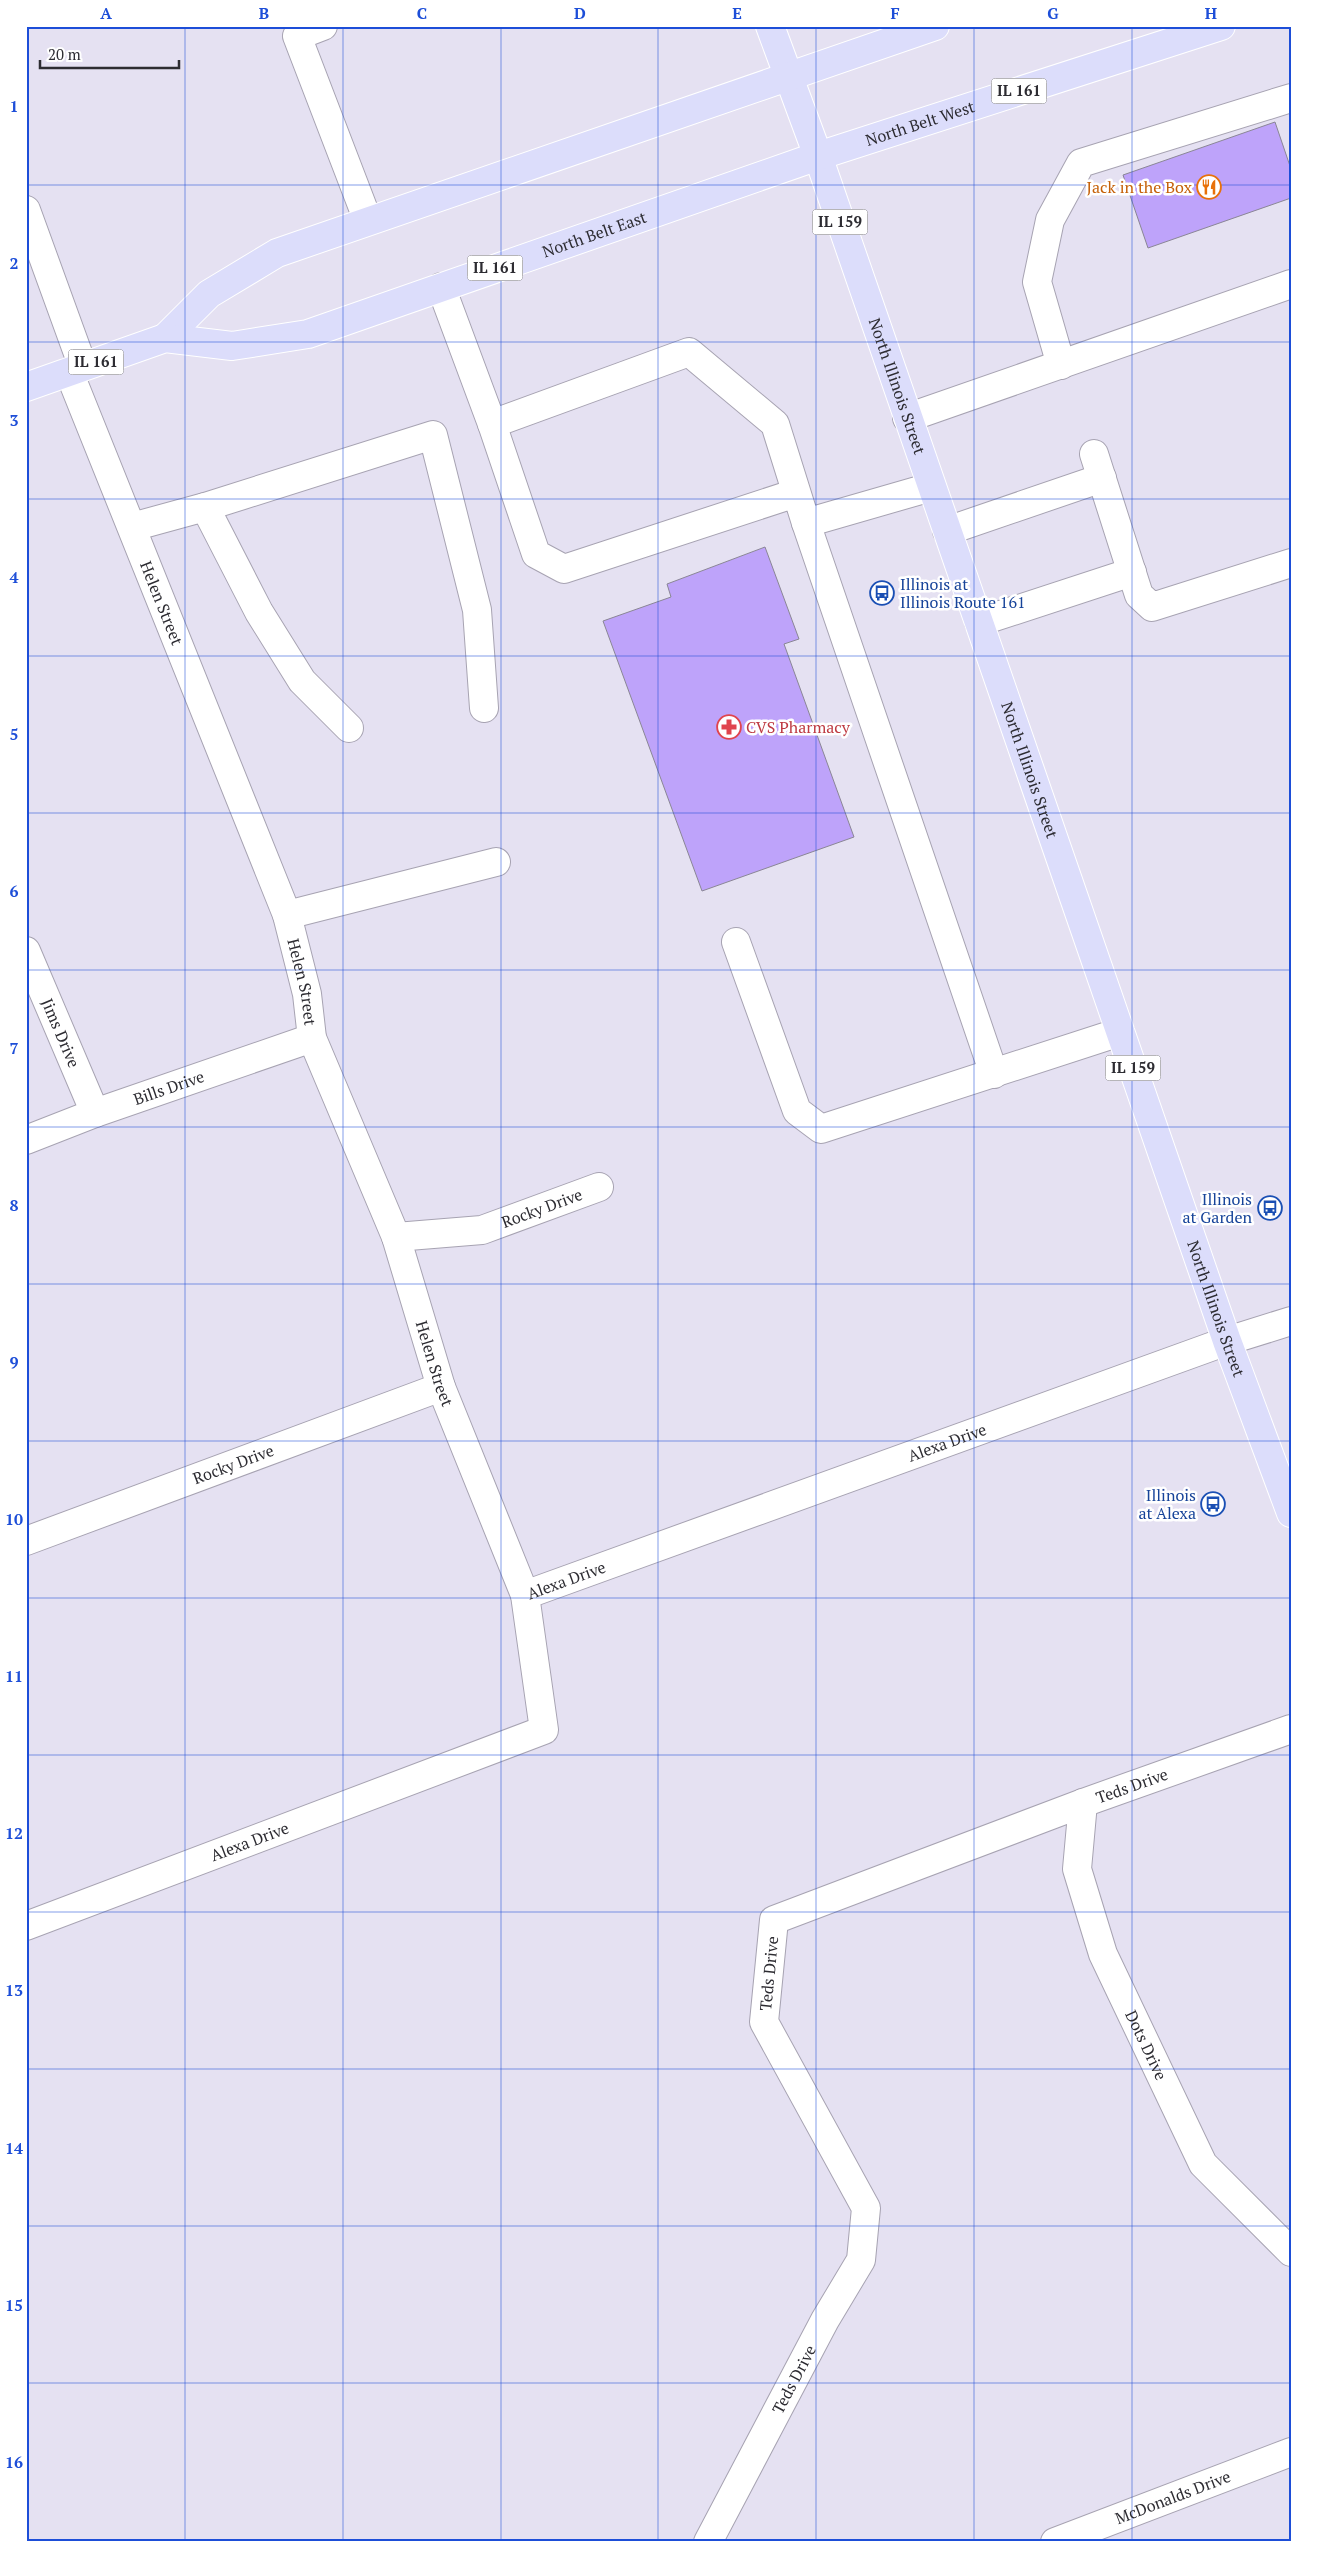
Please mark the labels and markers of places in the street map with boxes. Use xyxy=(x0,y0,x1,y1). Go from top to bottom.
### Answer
restaurant icon: Jack in the Box xyxy=(1196,174,1222,200)
place label: Jack in the Box xyxy=(1087,176,1193,198)
place label: Illinois at Illinois Route 161 xyxy=(900,573,1025,613)
bus stop icon: Illinois at Illinois Route 161 xyxy=(869,580,895,606)
pharmacy icon: CVS Pharmacy xyxy=(716,714,742,740)
place label: CVS Pharmacy xyxy=(746,716,851,738)
place label: Illinois at Garden xyxy=(1182,1188,1252,1228)
bus stop icon: Illinois at Garden xyxy=(1257,1195,1283,1221)
place label: Illinois at Alexa xyxy=(1139,1484,1196,1524)
bus stop icon: Illinois at Alexa xyxy=(1200,1491,1226,1517)

